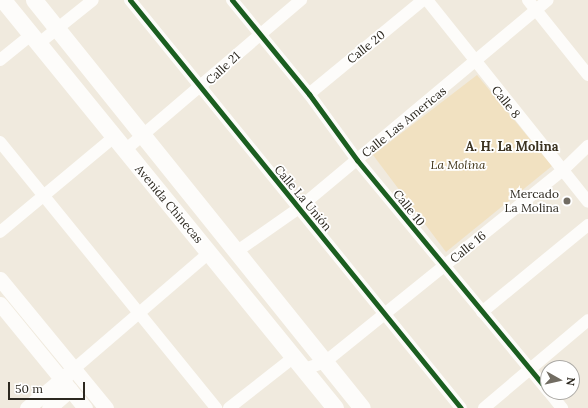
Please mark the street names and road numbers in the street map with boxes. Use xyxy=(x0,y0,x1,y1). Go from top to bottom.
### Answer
street label: Calle 20 xyxy=(344,27,388,67)
street label: Calle 21 xyxy=(203,49,243,87)
street label: Calle 8 xyxy=(489,83,523,121)
street label: Calle Las Americas xyxy=(359,84,449,160)
street label: Avenida Chinecas xyxy=(132,162,206,246)
street label: Calle La Unión xyxy=(271,162,335,234)
street label: Calle 10 xyxy=(390,187,428,229)
street label: Calle 16 xyxy=(447,228,489,266)

